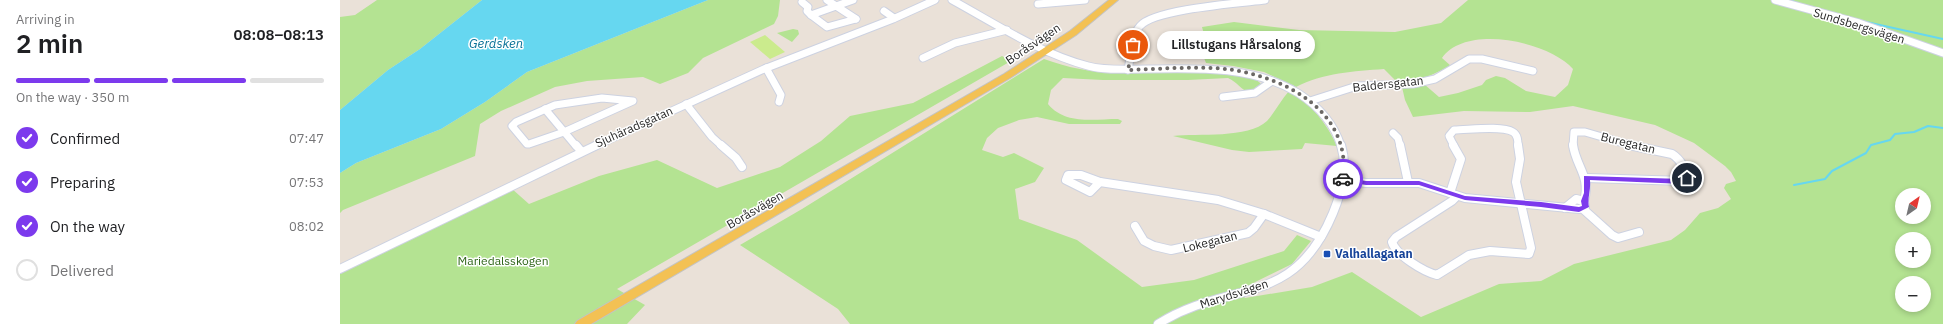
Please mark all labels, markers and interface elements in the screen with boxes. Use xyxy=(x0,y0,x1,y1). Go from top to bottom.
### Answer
street label: Sundsbergsvägen xyxy=(1812,4,1907,47)
text: Arriving in xyxy=(16,11,75,28)
street label: Boråsvägen xyxy=(1002,20,1063,67)
text: 08:08–08:13 xyxy=(234,25,324,44)
text: 2 min xyxy=(16,26,83,60)
pin xyxy=(1116,28,1150,62)
callout: Lillstugans Hårsalong xyxy=(1157,31,1315,59)
icon: bag xyxy=(1122,34,1144,56)
water label: Gerdsken xyxy=(469,35,523,52)
text: Lillstugans Hårsalong xyxy=(1171,36,1301,53)
street label: Baldersgatan xyxy=(1352,72,1424,95)
text: On the way · 350 m xyxy=(16,89,129,106)
street label: Sjuhäradsgatan xyxy=(593,103,675,150)
icon: check xyxy=(16,127,38,149)
street label: Buregatan xyxy=(1599,128,1657,157)
text: Confirmed xyxy=(50,129,120,148)
text: 07:47 xyxy=(289,130,324,147)
courier xyxy=(1323,159,1363,199)
pin xyxy=(1670,161,1704,195)
icon: home xyxy=(1676,167,1698,189)
icon: car xyxy=(1332,168,1354,190)
icon: check xyxy=(16,171,38,193)
text: Preparing xyxy=(50,173,115,192)
text: 07:53 xyxy=(289,174,324,191)
street label: Boråsvägen xyxy=(724,187,786,232)
north arrow xyxy=(1895,188,1931,224)
map controls xyxy=(1895,188,1931,312)
icon: check xyxy=(16,215,38,237)
text: On the way xyxy=(50,217,125,236)
text: 08:02 xyxy=(289,218,324,235)
street label: Lokegatan xyxy=(1181,228,1239,256)
button: + xyxy=(1895,232,1931,268)
place label: Valhallagatan xyxy=(1335,246,1413,261)
marker: Valhallagatan xyxy=(1322,249,1332,259)
park label: Mariedalsskogen xyxy=(458,253,548,268)
text: Delivered xyxy=(50,261,114,280)
street label: Marydsvägen xyxy=(1198,275,1270,312)
button: − xyxy=(1895,276,1931,312)

